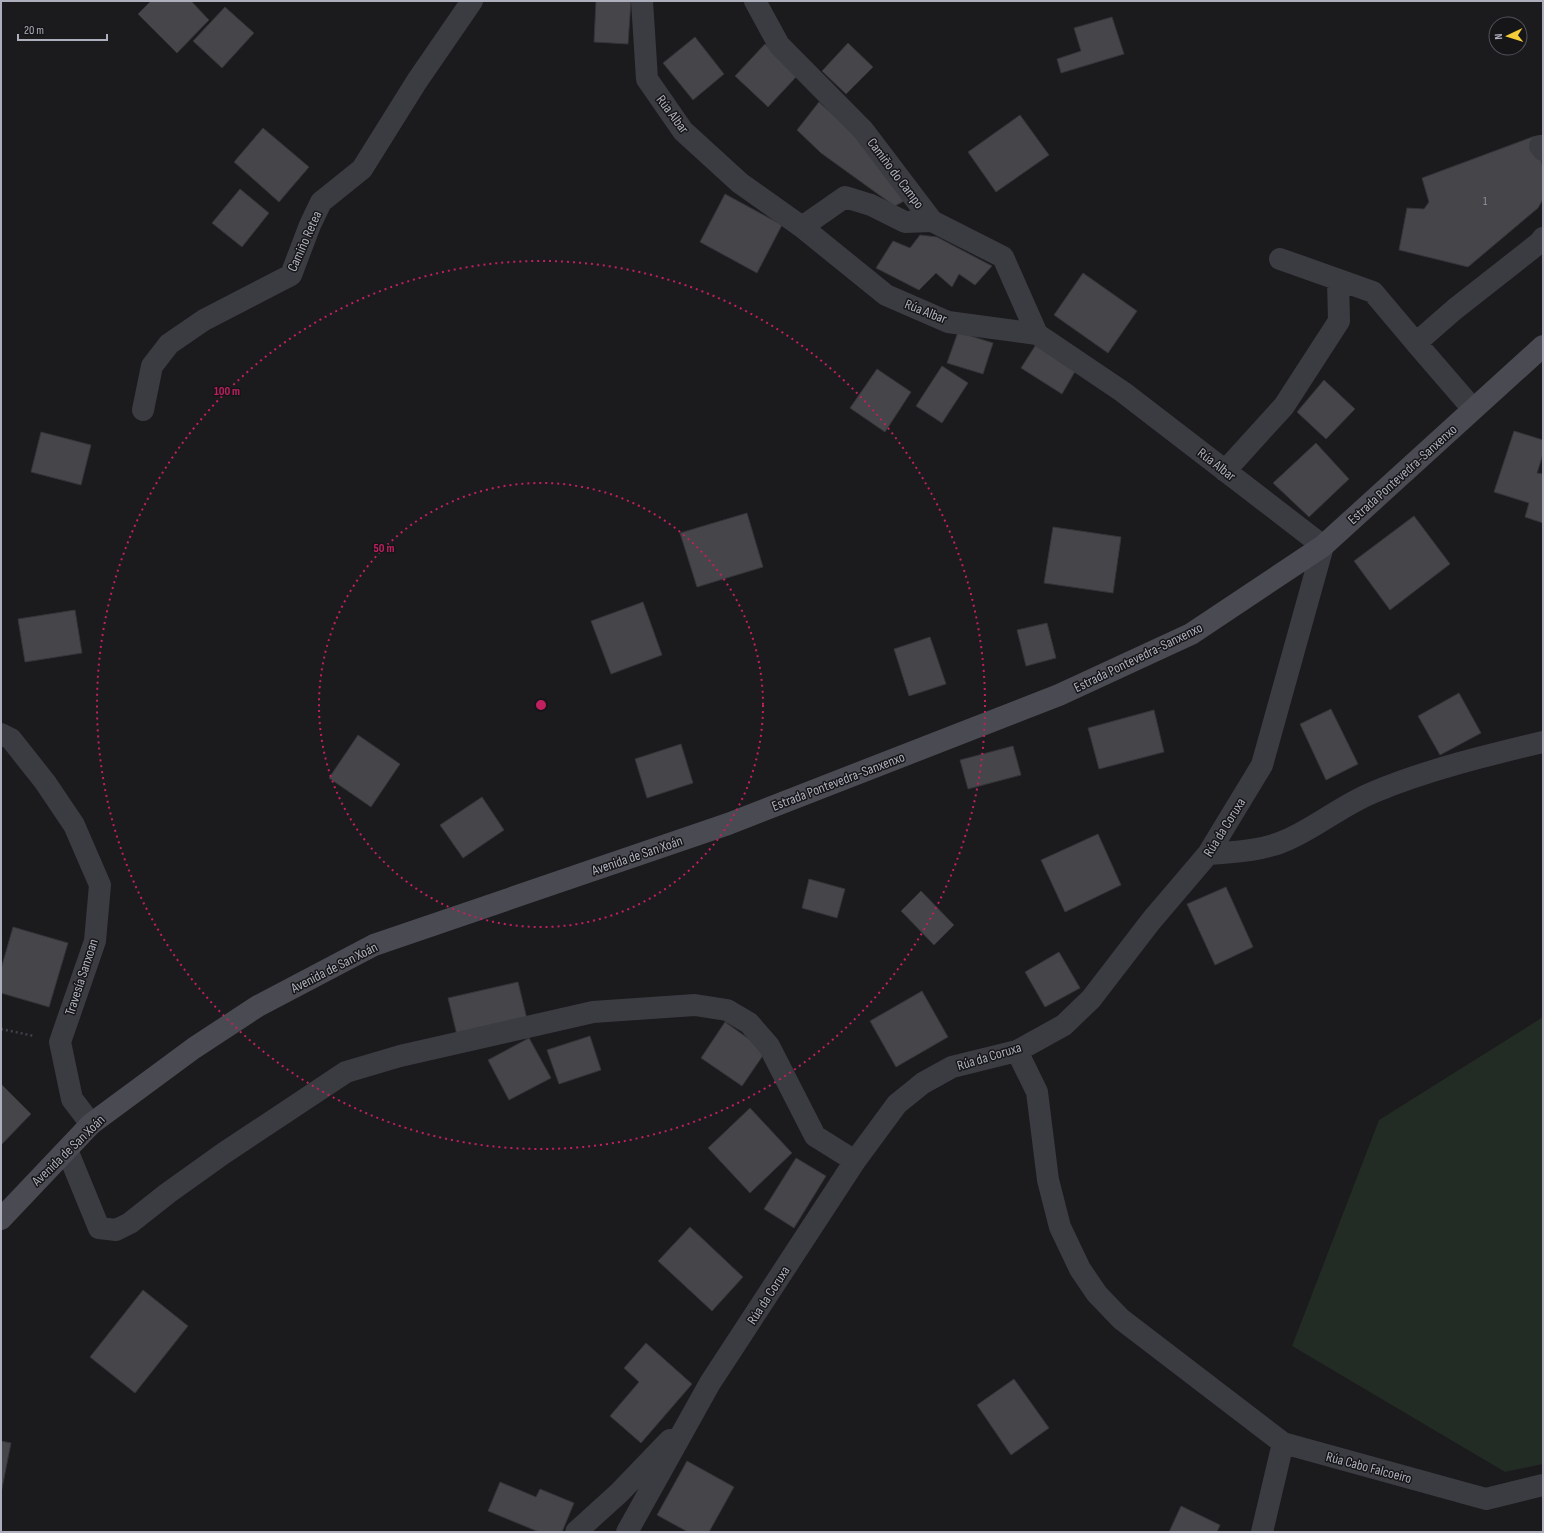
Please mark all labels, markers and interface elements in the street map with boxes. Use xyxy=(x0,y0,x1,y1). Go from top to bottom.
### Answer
scale bar xyxy=(18,16,107,42)
north arrow xyxy=(1488,16,1528,56)
text: 20 m xyxy=(24,23,44,38)
text: N xyxy=(1492,33,1505,40)
street label: Rúa Albar xyxy=(653,92,693,137)
street label: Camiño do Campo xyxy=(864,135,928,212)
house number: 1 xyxy=(1483,194,1488,209)
street label: Camiño Retea xyxy=(284,208,325,274)
street label: Rúa Albar xyxy=(902,295,949,328)
text: 100 m xyxy=(214,384,240,399)
street label: Estrada Pontevedra-Sanxenxo xyxy=(1344,421,1461,528)
street label: Rúa Albar xyxy=(1194,444,1239,485)
text: 50 m xyxy=(374,541,394,556)
street label: Estrada Pontevedra-Sanxenxo xyxy=(1071,619,1205,696)
centre of rings xyxy=(534,698,548,712)
street label: Estrada Pontevedra-Sanxenxo xyxy=(769,748,907,815)
street label: Rúa da Coruxa xyxy=(1200,795,1249,860)
street label: Avenida de San Xoán xyxy=(589,832,685,879)
street label: Travesía Sanxoan xyxy=(61,937,102,1018)
street label: Avenida de San Xoán xyxy=(287,938,380,997)
street label: Rúa da Coruxa xyxy=(955,1039,1023,1074)
street label: Avenida de San Xoán xyxy=(28,1111,108,1190)
street label: Rúa da Coruxa xyxy=(743,1263,794,1328)
street label: Rúa Cabo Falcoeiro xyxy=(1324,1448,1414,1487)

